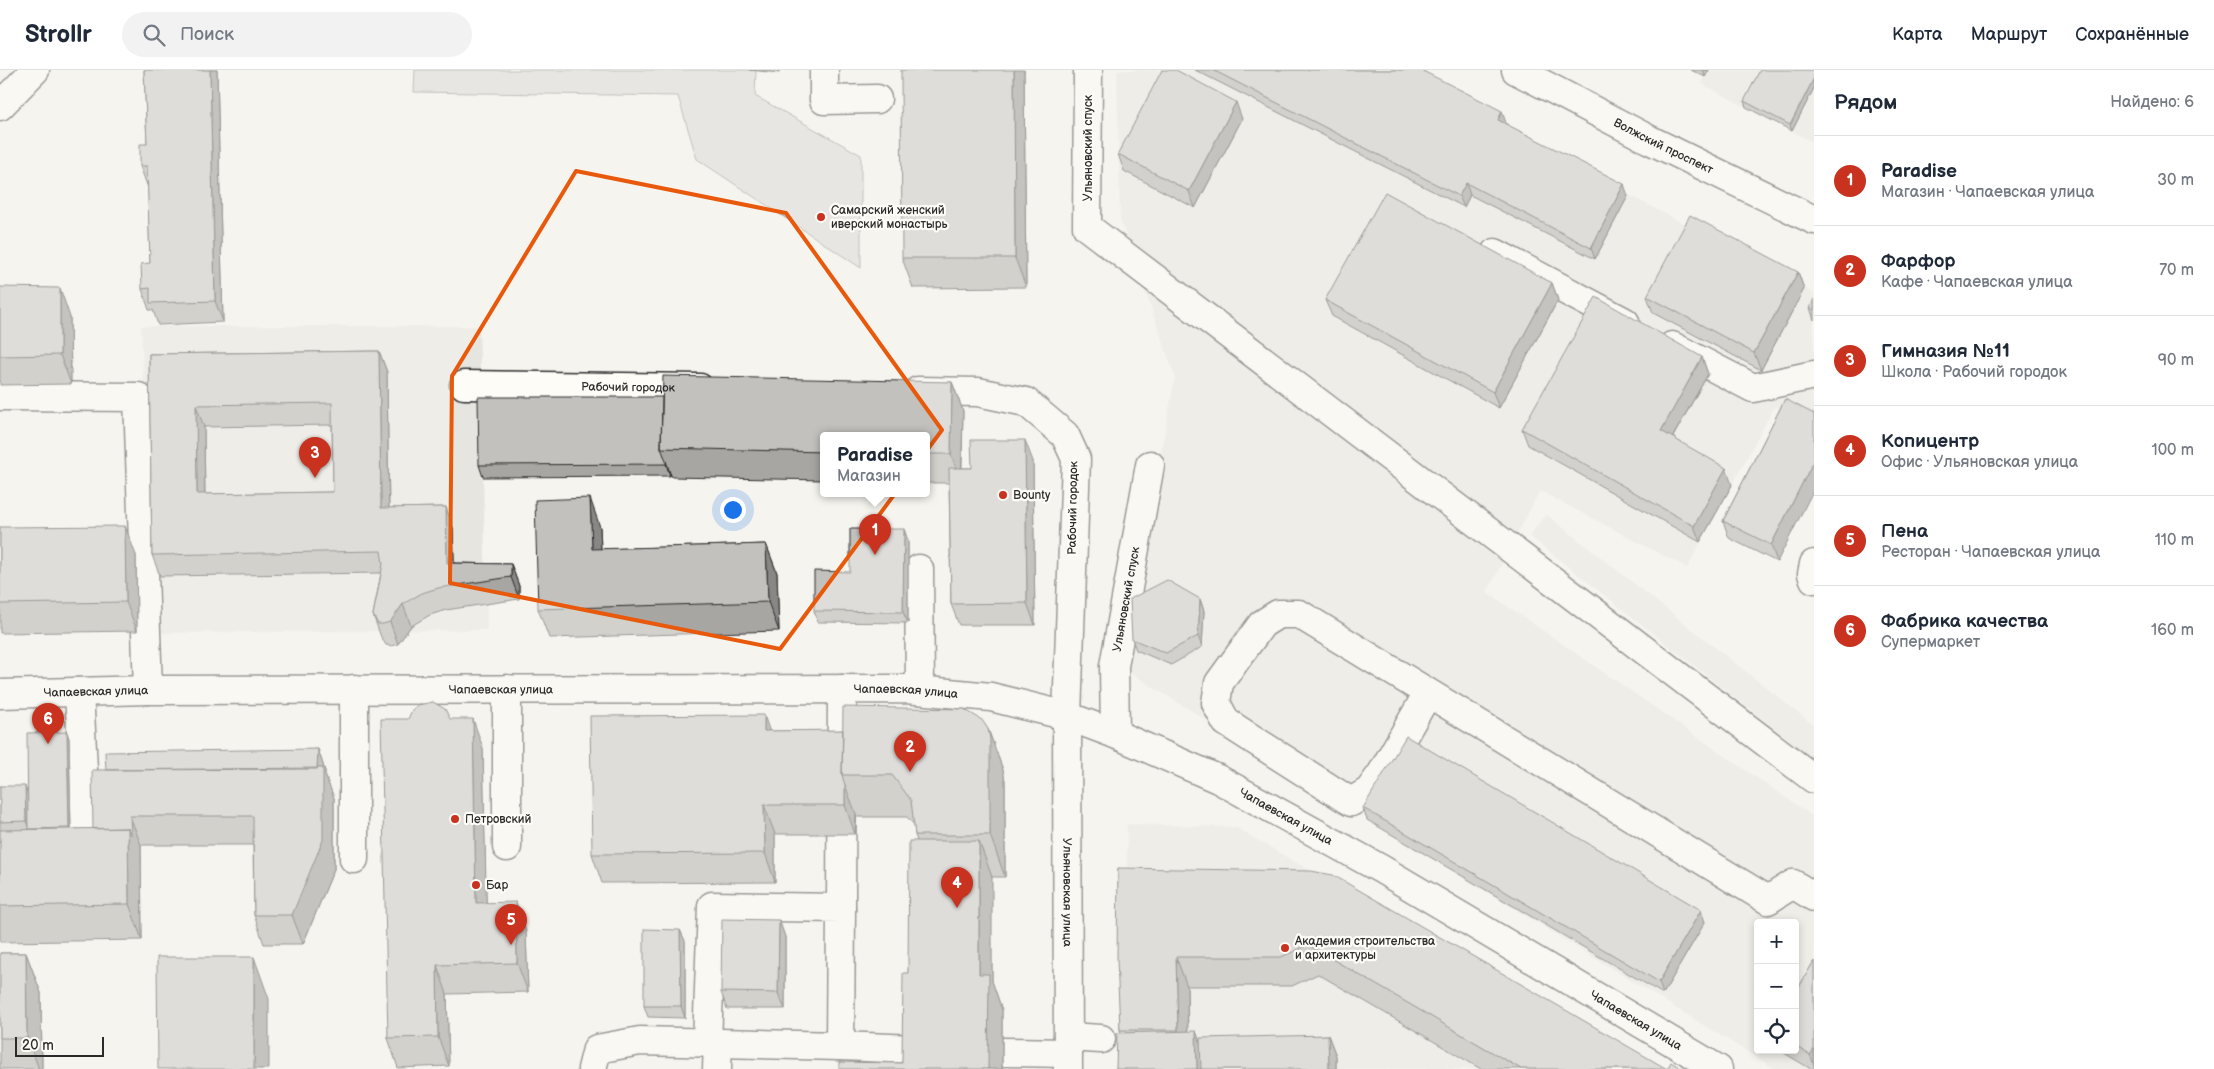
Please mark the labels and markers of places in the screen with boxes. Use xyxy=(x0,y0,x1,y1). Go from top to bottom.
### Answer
place label: Самарский женский иверский монастырь xyxy=(831,203,947,232)
marker: Самарский женский иверский монастырь xyxy=(815,211,827,223)
pin: 3 xyxy=(299,437,331,478)
place label: Bounty xyxy=(1013,488,1051,503)
marker: Bounty xyxy=(997,489,1009,501)
pin: 1 xyxy=(859,514,891,555)
pin: 6 xyxy=(32,703,64,744)
pin: 2 xyxy=(894,731,926,772)
place label: Петровский xyxy=(465,812,532,827)
marker: Петровский xyxy=(449,813,461,825)
pin: 4 xyxy=(941,867,973,908)
place label: Бар xyxy=(486,878,508,893)
marker: Бар xyxy=(470,879,482,891)
pin: 5 xyxy=(495,904,527,945)
place label: Академия строительства и архитектуры xyxy=(1294,934,1435,963)
marker: Академия строительства и архитектуры xyxy=(1279,942,1291,954)

